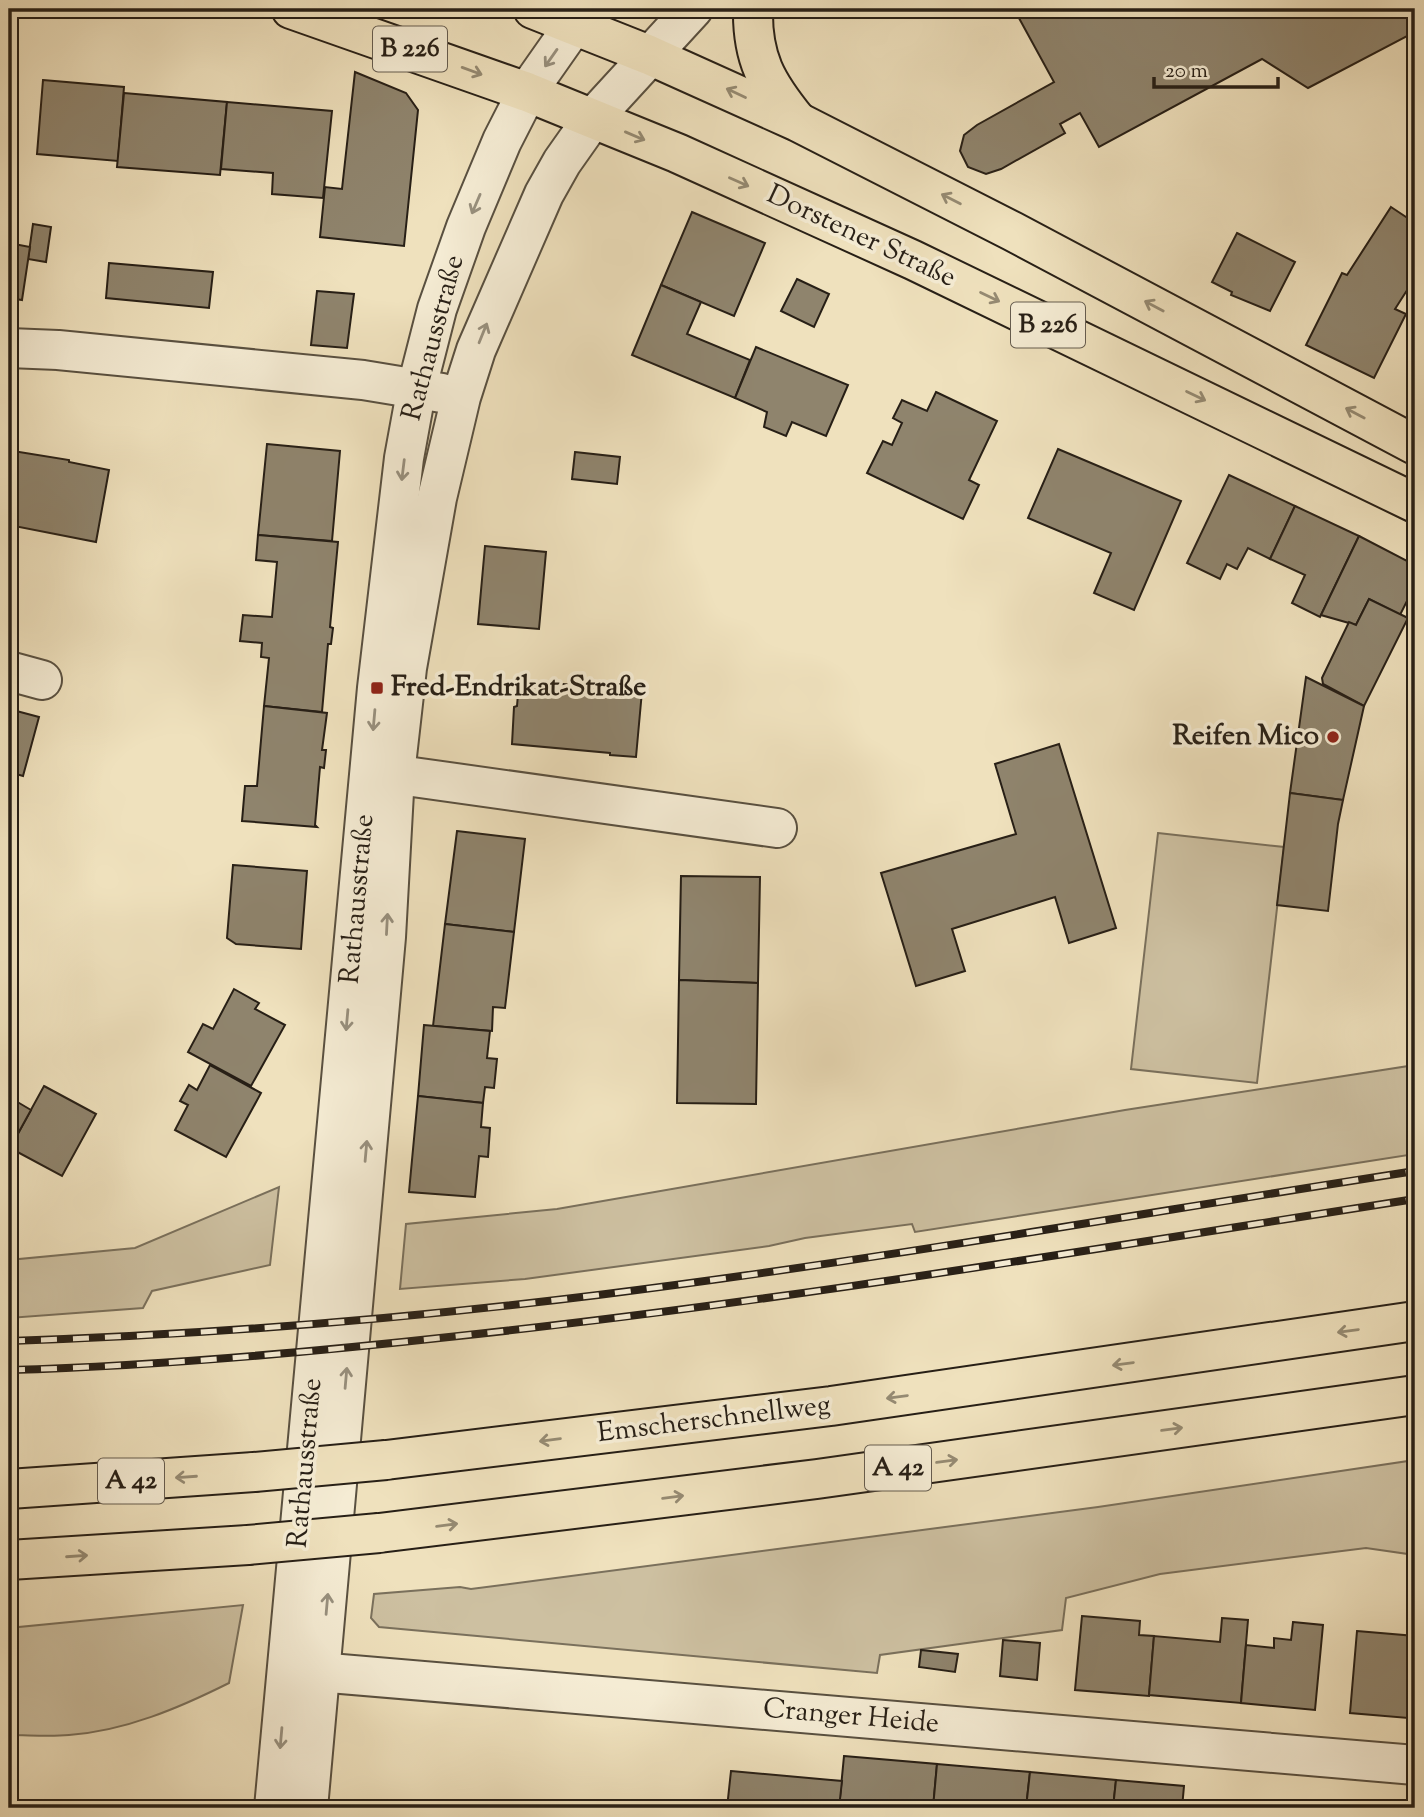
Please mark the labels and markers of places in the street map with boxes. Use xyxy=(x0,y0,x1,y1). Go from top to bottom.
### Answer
place label: Fred-Endrikat-Straße xyxy=(391,668,646,708)
marker: Fred-Endrikat-Straße xyxy=(369,680,385,696)
place label: Reifen Mico xyxy=(1173,717,1319,757)
marker: Reifen Mico xyxy=(1325,729,1341,745)

